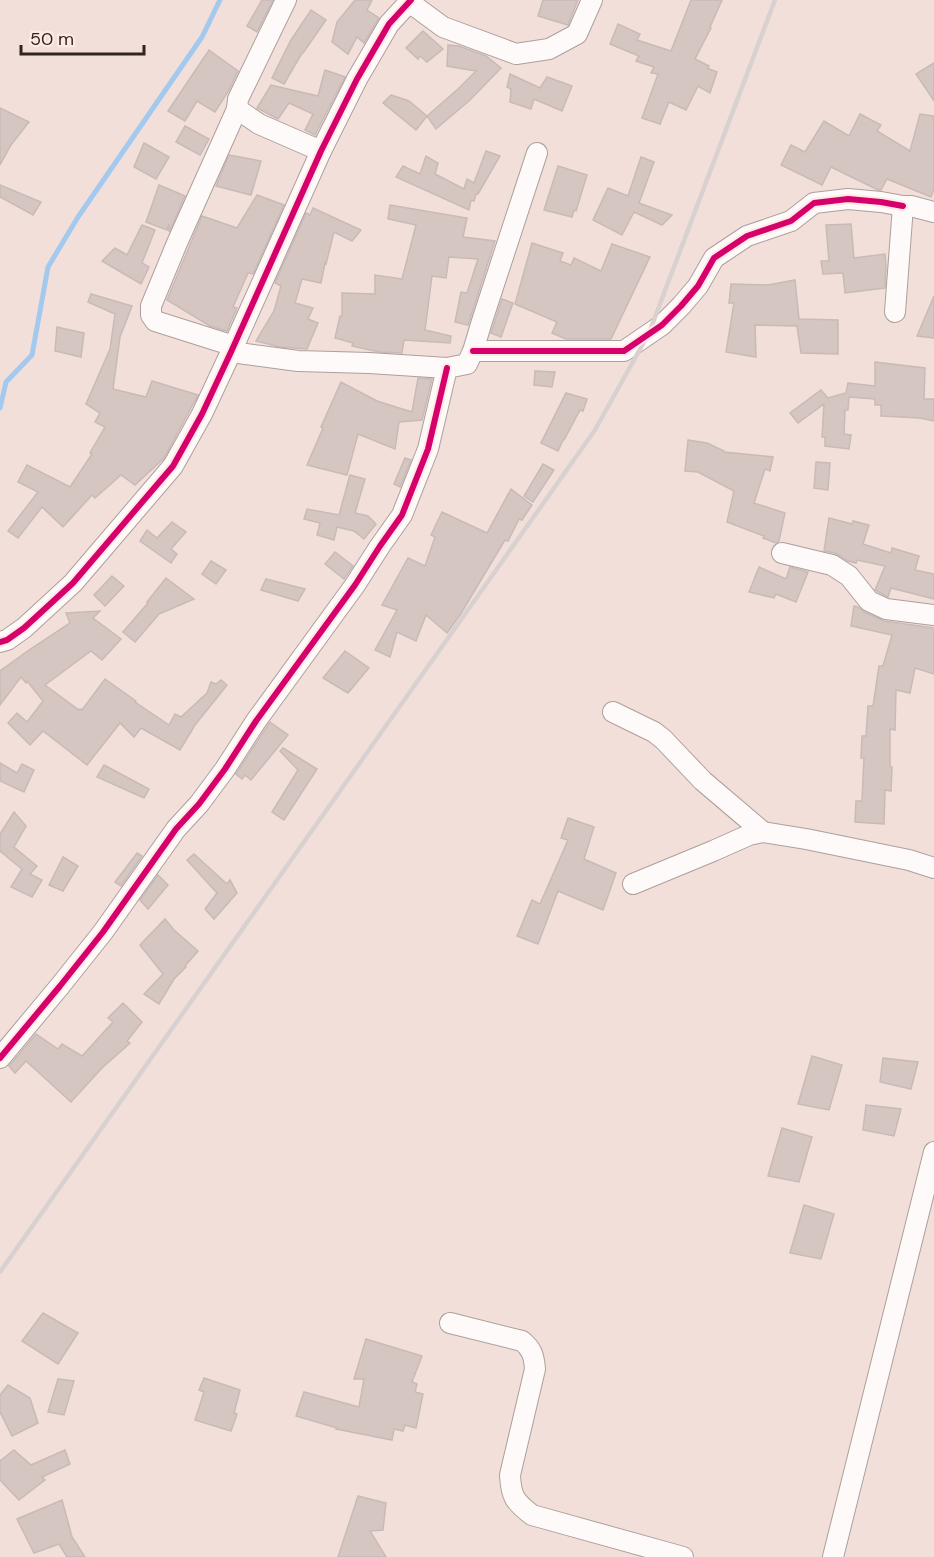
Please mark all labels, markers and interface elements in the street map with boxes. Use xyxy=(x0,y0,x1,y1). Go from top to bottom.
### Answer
scale bar xyxy=(21,18,144,56)
text: 50 m xyxy=(30,27,74,51)

